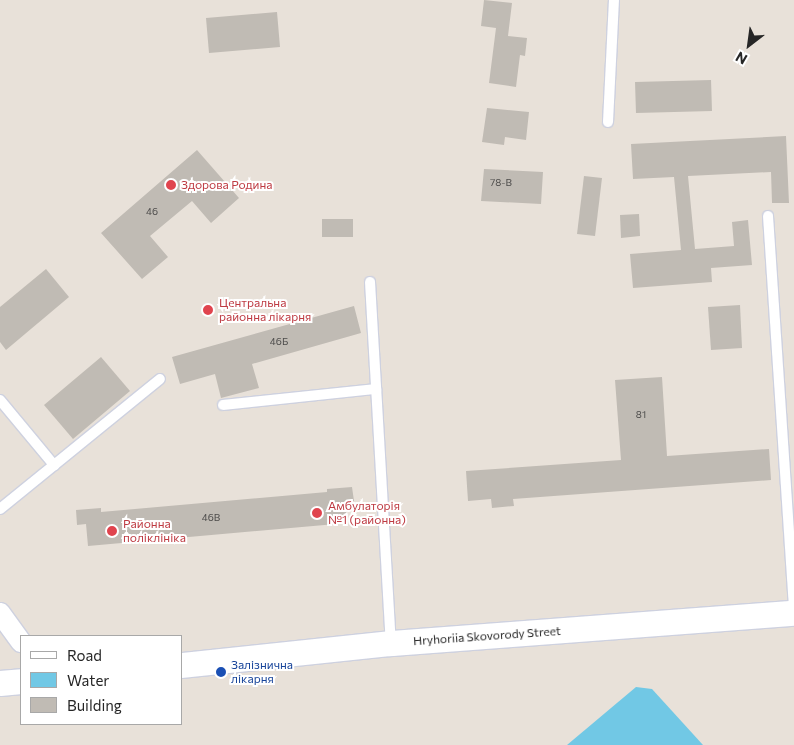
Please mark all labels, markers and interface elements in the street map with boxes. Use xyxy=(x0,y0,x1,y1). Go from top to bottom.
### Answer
north arrow xyxy=(724,20,774,70)
text: N xyxy=(732,48,750,68)
house number: 78-В xyxy=(490,177,512,189)
place label: Здорова Родина xyxy=(181,178,273,192)
marker: Здорова Родина xyxy=(165,179,177,191)
house number: 46 xyxy=(146,206,158,218)
place label: Центральна районна лікарня xyxy=(219,296,311,324)
marker: Центральна районна лікарня xyxy=(201,303,215,317)
house number: 46Б xyxy=(270,336,288,348)
house number: 81 xyxy=(636,409,646,421)
place label: Амбулаторія №1 (районна) xyxy=(328,499,406,527)
marker: Амбулаторія №1 (районна) xyxy=(310,506,324,520)
house number: 46В xyxy=(202,512,220,524)
place label: Районна поліклініка xyxy=(123,517,186,545)
marker: Районна поліклініка xyxy=(105,524,119,538)
street label: Hryhoriia Skovorody Street xyxy=(413,624,561,648)
legend xyxy=(20,635,182,725)
text: Road xyxy=(67,646,102,664)
place label: Залізнична лікарня xyxy=(231,658,293,686)
marker: Залізнична лікарня xyxy=(215,666,227,678)
text: Water xyxy=(67,671,109,689)
text: Building xyxy=(67,696,122,714)

